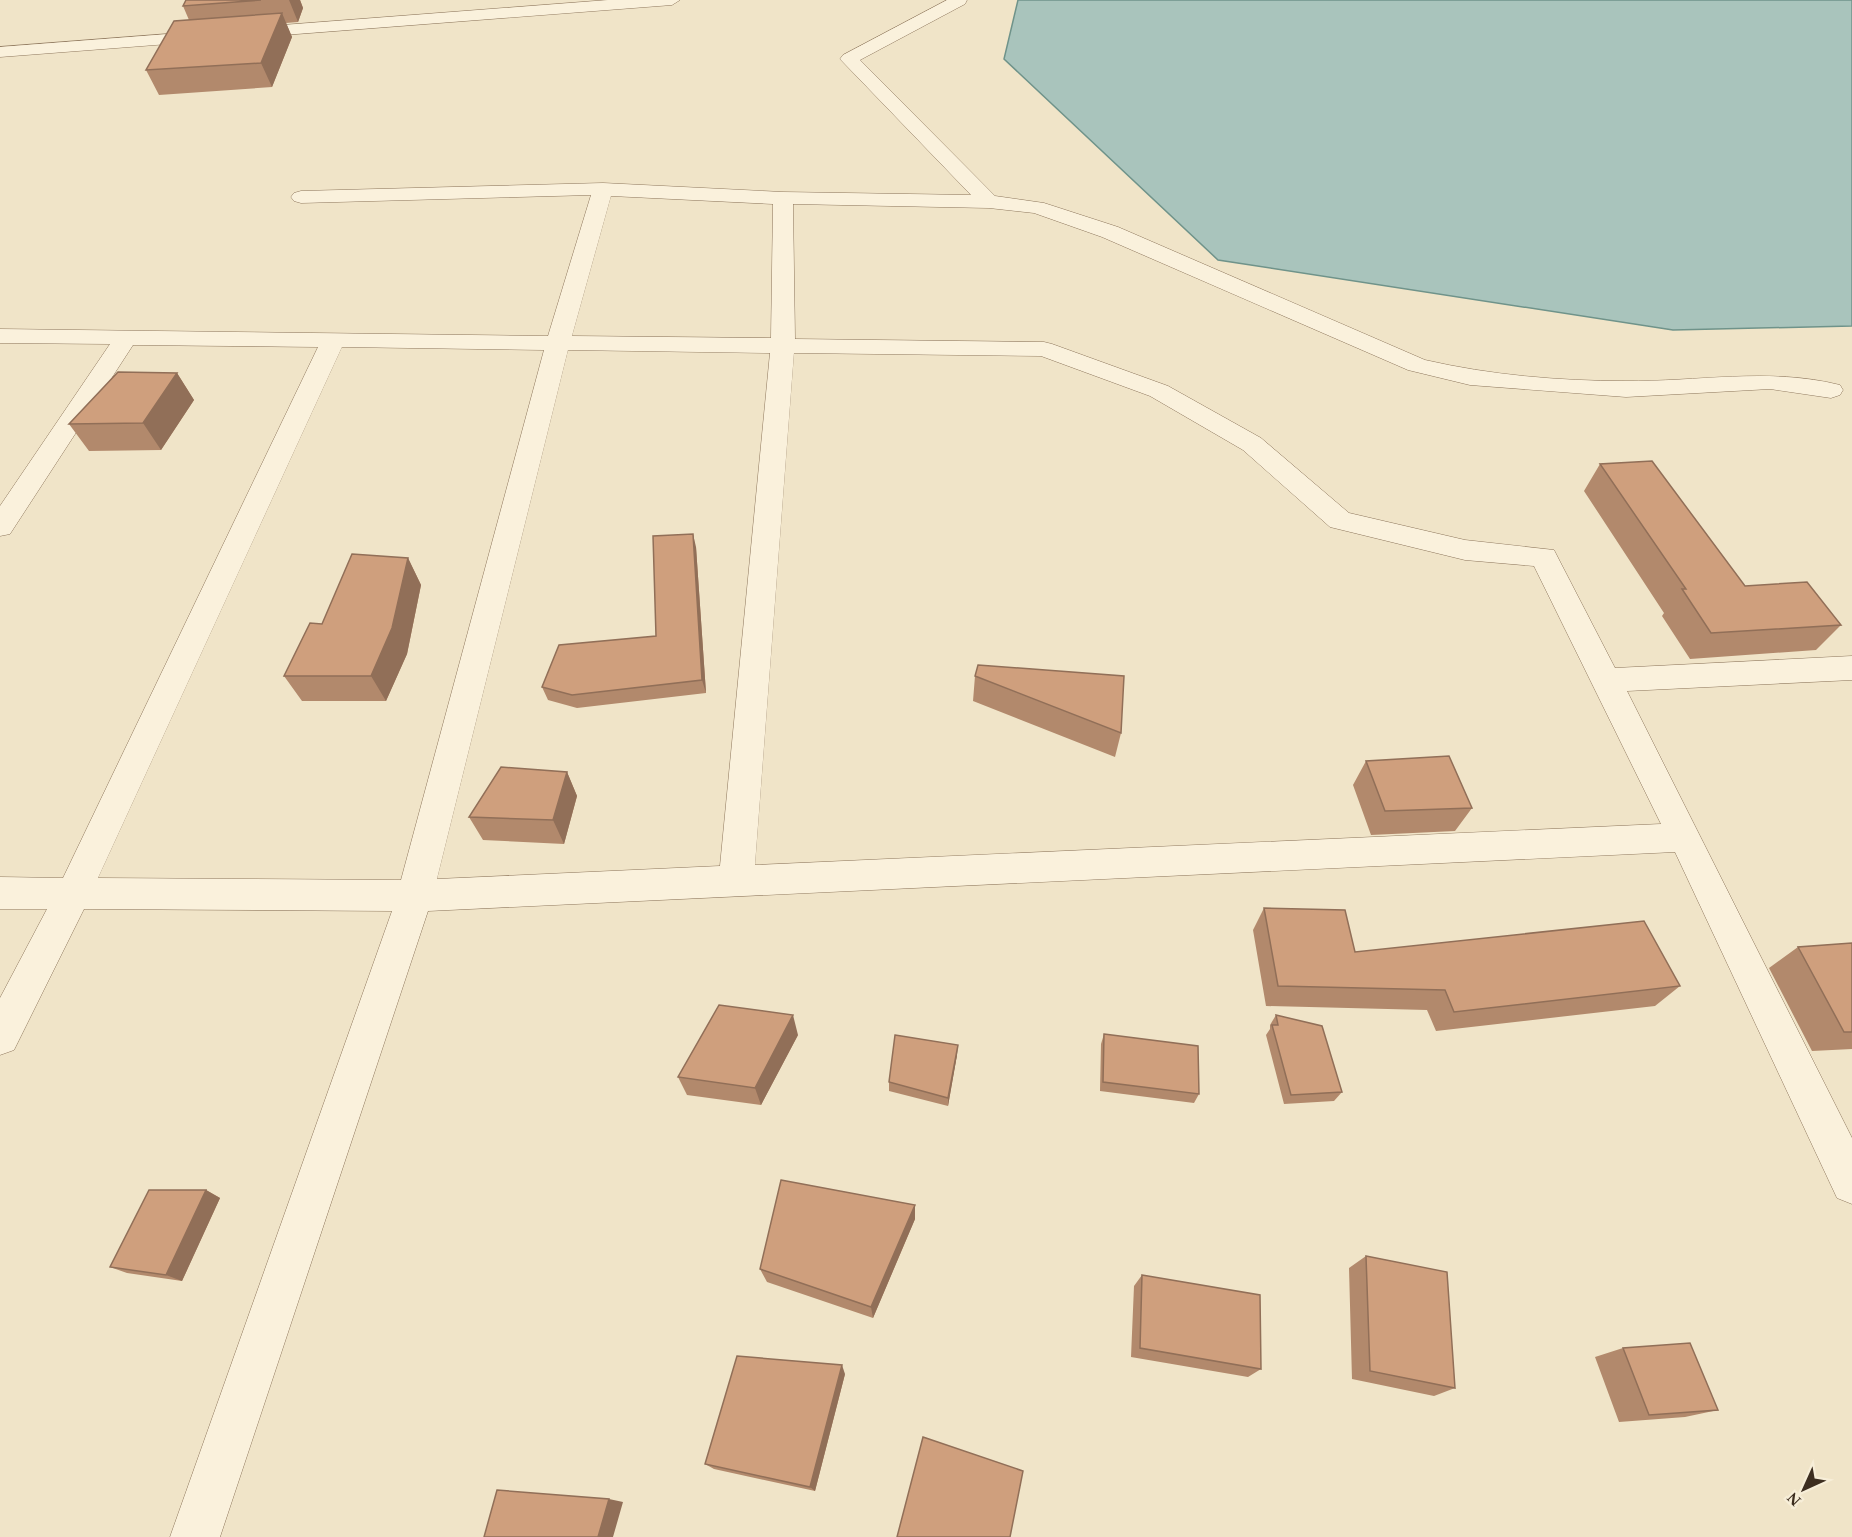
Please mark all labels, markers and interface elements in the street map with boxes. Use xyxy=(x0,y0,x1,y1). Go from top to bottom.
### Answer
north arrow xyxy=(1774,1459,1834,1519)
text: N xyxy=(1783,1489,1804,1509)

